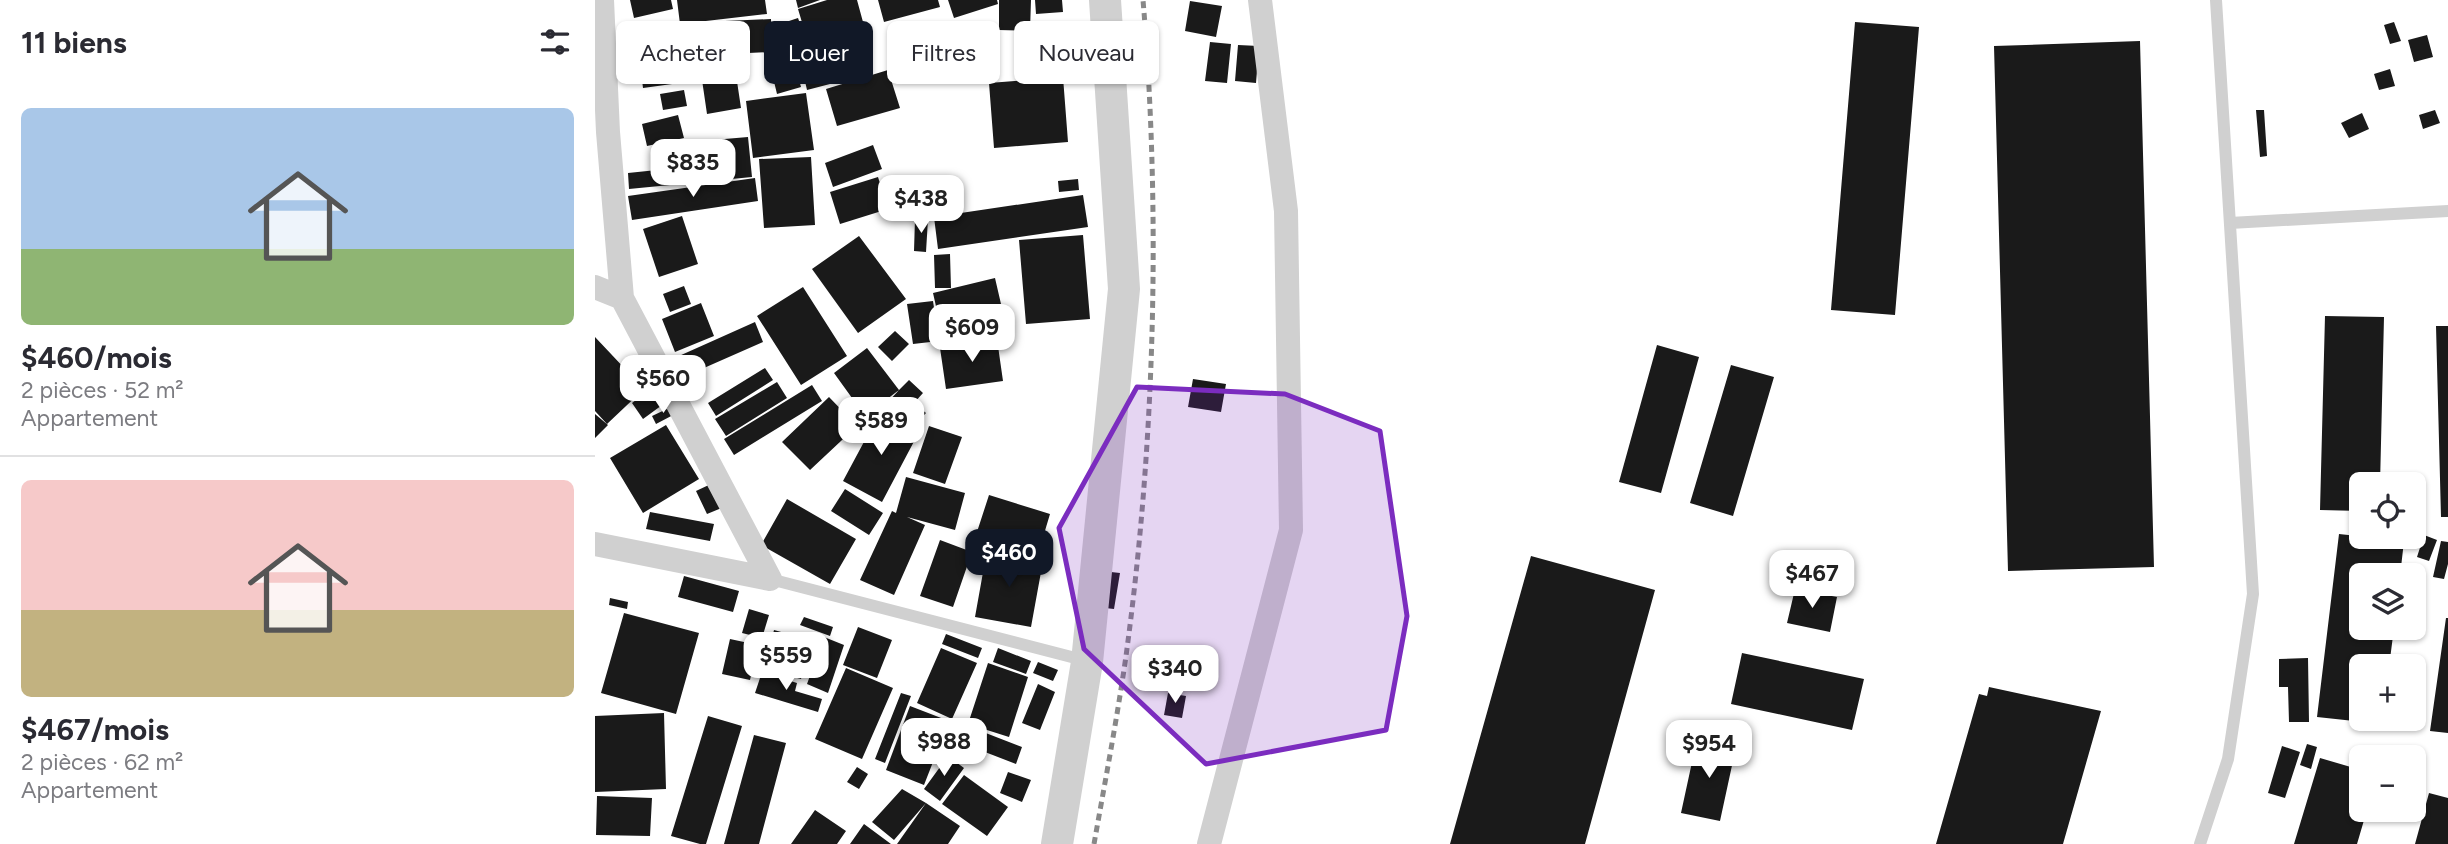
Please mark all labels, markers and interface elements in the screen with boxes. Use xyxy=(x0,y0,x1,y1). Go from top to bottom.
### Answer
chip: Acheter xyxy=(616,21,750,84)
chip: Louer xyxy=(764,21,873,84)
chip: Filtres xyxy=(887,21,1000,84)
chip: Nouveau xyxy=(1014,21,1159,84)
icon: filters xyxy=(536,23,574,61)
text: 11 biens xyxy=(21,24,127,61)
pin: $835 xyxy=(652,140,734,199)
text: $835 xyxy=(667,148,719,176)
icon: home xyxy=(235,153,361,279)
pin: $438 xyxy=(880,176,962,235)
text: $438 xyxy=(894,184,948,212)
pin: $609 xyxy=(931,304,1013,364)
text: $609 xyxy=(945,313,999,341)
text: $460/mois xyxy=(21,339,172,376)
pin: $560 xyxy=(622,356,704,415)
text: $560 xyxy=(636,364,690,392)
text: 2 pièces · 52 m² xyxy=(21,376,184,404)
pin: $589 xyxy=(840,398,922,457)
text: Appartement xyxy=(21,404,158,432)
text: $589 xyxy=(854,406,908,434)
map controls xyxy=(2349,472,2426,822)
button: locate xyxy=(2349,472,2426,549)
icon: home xyxy=(235,525,361,651)
pin: $460 xyxy=(968,530,1050,589)
text: $460 xyxy=(981,538,1037,566)
pin: $467 xyxy=(1771,550,1853,610)
text: $467 xyxy=(1785,559,1839,587)
button: layers xyxy=(2349,563,2426,640)
pin: $559 xyxy=(745,632,827,692)
text: $559 xyxy=(760,641,812,669)
pin: $340 xyxy=(1134,646,1216,705)
text: $340 xyxy=(1148,654,1203,682)
button: + xyxy=(2349,654,2426,731)
text: $467/mois xyxy=(21,711,169,748)
pin: $988 xyxy=(903,718,985,778)
pin: $954 xyxy=(1668,720,1750,780)
text: $988 xyxy=(917,727,971,755)
text: $954 xyxy=(1682,729,1736,757)
button: − xyxy=(2349,745,2426,822)
text: 2 pièces · 62 m² xyxy=(21,748,183,776)
text: Appartement xyxy=(21,776,158,804)

